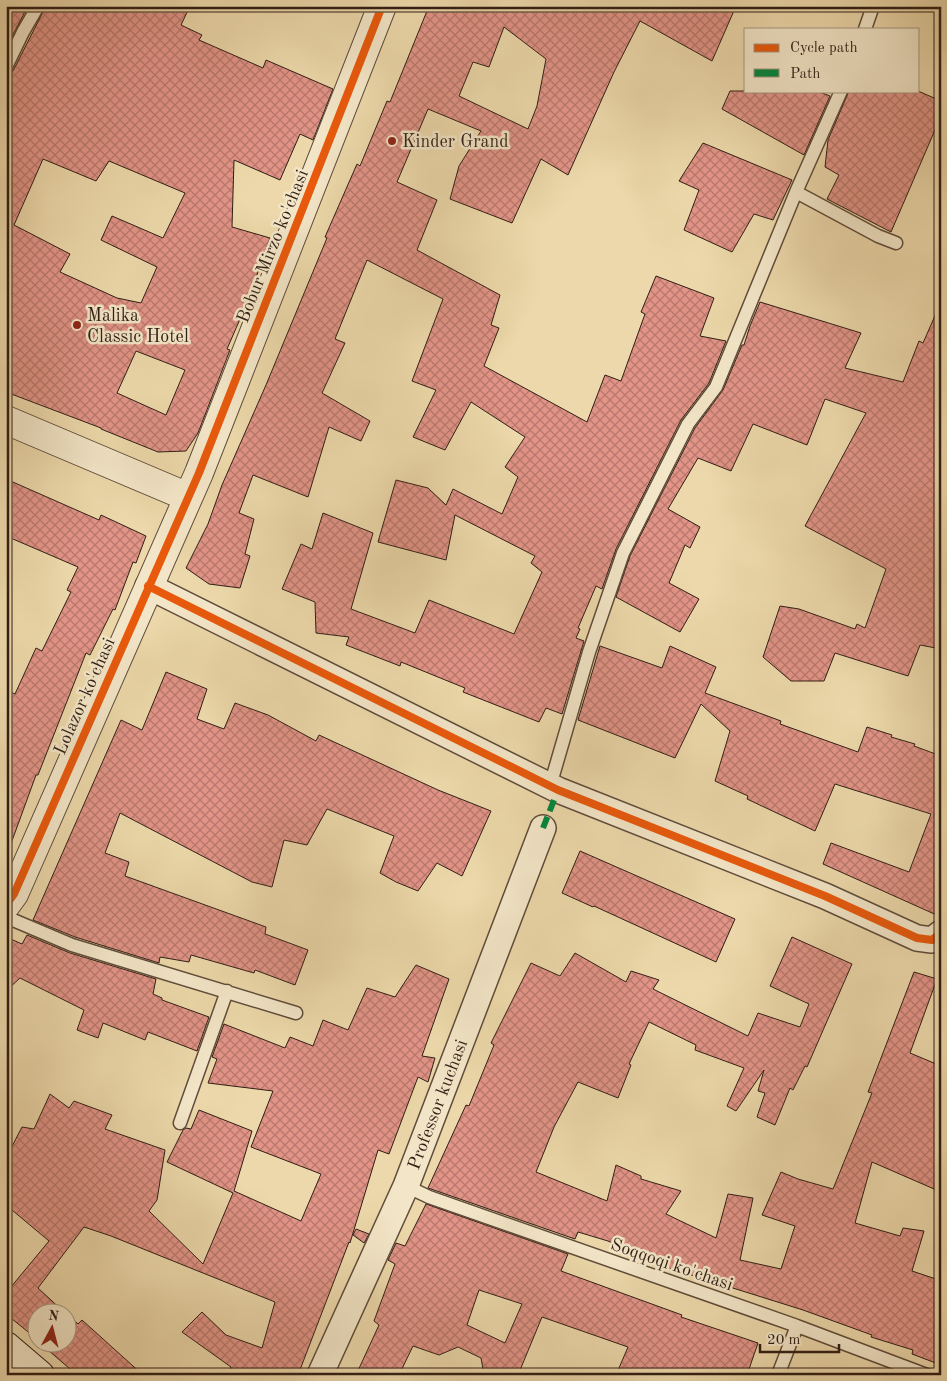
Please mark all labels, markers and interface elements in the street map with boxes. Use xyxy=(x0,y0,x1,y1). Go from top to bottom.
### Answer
legend xyxy=(744,28,920,92)
text: Cycle path xyxy=(790,41,858,56)
text: Path xyxy=(790,67,820,82)
place label: Kinder Grand xyxy=(402,133,509,151)
marker: Kinder Grand xyxy=(386,135,398,147)
street label: Bobur Mirzo ko'chasi xyxy=(234,167,312,326)
place label: Malika Classic Hotel xyxy=(87,307,189,346)
marker: Malika Classic Hotel xyxy=(71,319,83,331)
street label: Lolazor ko'chasi xyxy=(51,635,119,758)
street label: Professor kuchasi xyxy=(405,1037,471,1172)
street label: Soqqoqi ko'chasi xyxy=(608,1236,735,1294)
north arrow xyxy=(28,1304,78,1354)
text: N xyxy=(47,1308,60,1324)
scale bar xyxy=(760,1321,838,1353)
text: 20 m xyxy=(767,1333,801,1348)

